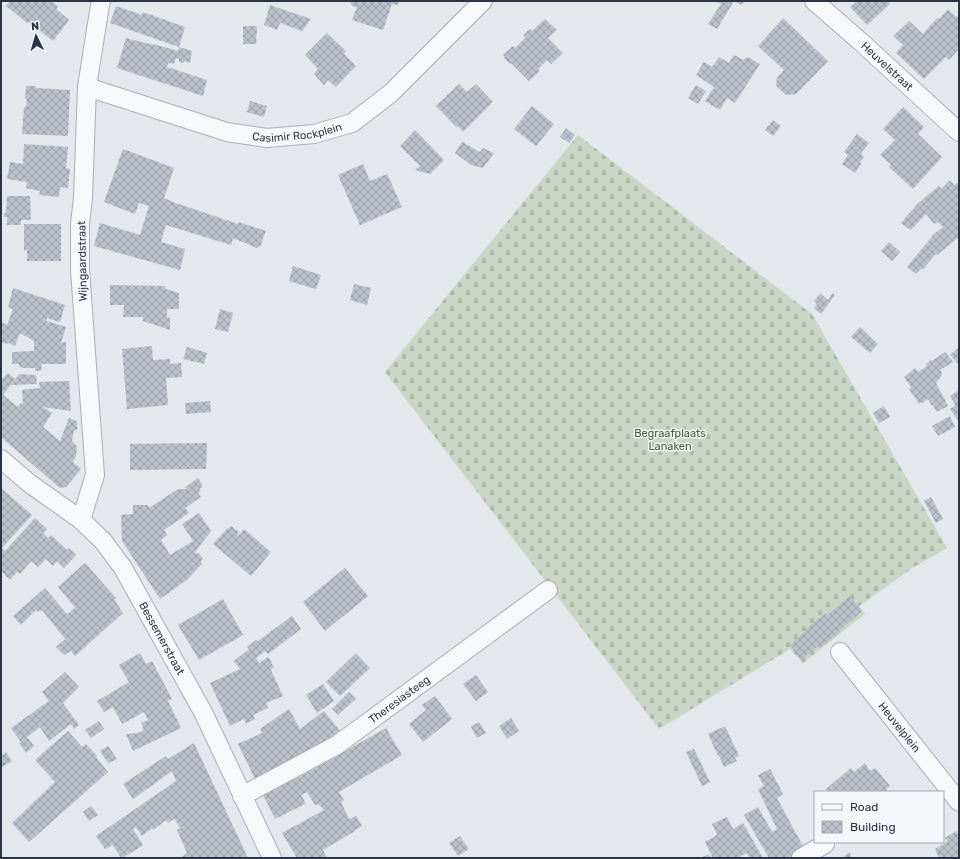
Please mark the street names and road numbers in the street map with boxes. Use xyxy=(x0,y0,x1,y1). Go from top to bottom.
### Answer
street label: Heuvelstraat xyxy=(858,39,916,94)
street label: Casimir Rockplein xyxy=(251,120,344,145)
street label: Wijngaardstraat xyxy=(75,220,90,301)
street label: Bessemerstraat xyxy=(136,600,187,678)
street label: Theresiasteeg xyxy=(366,673,433,726)
street label: Heuvelplein xyxy=(875,700,923,755)

